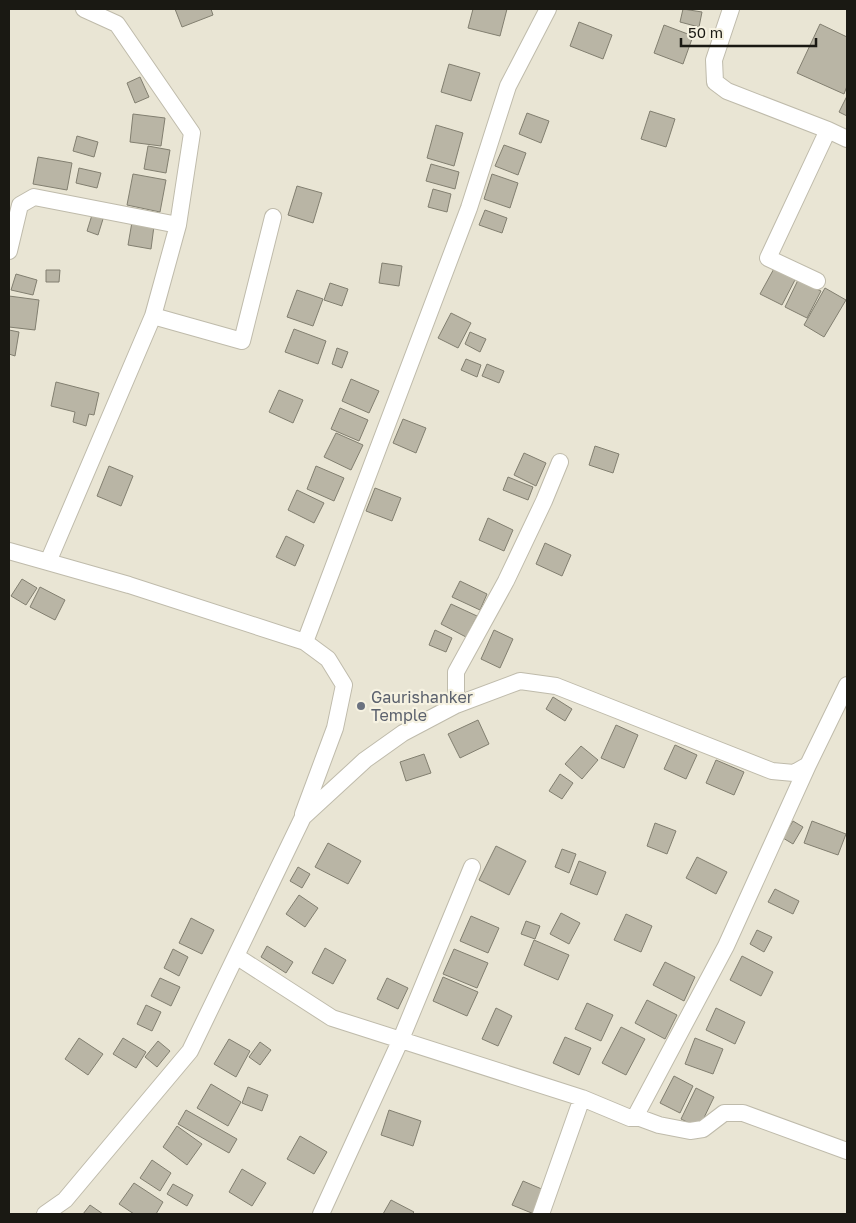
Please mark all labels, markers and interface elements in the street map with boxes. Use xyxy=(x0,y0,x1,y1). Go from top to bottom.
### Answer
scale bar xyxy=(681,15,816,47)
text: 50 m xyxy=(688,23,723,41)
place label: Gaurishanker Temple xyxy=(371,687,473,725)
marker: Gaurishanker Temple xyxy=(355,700,367,712)

